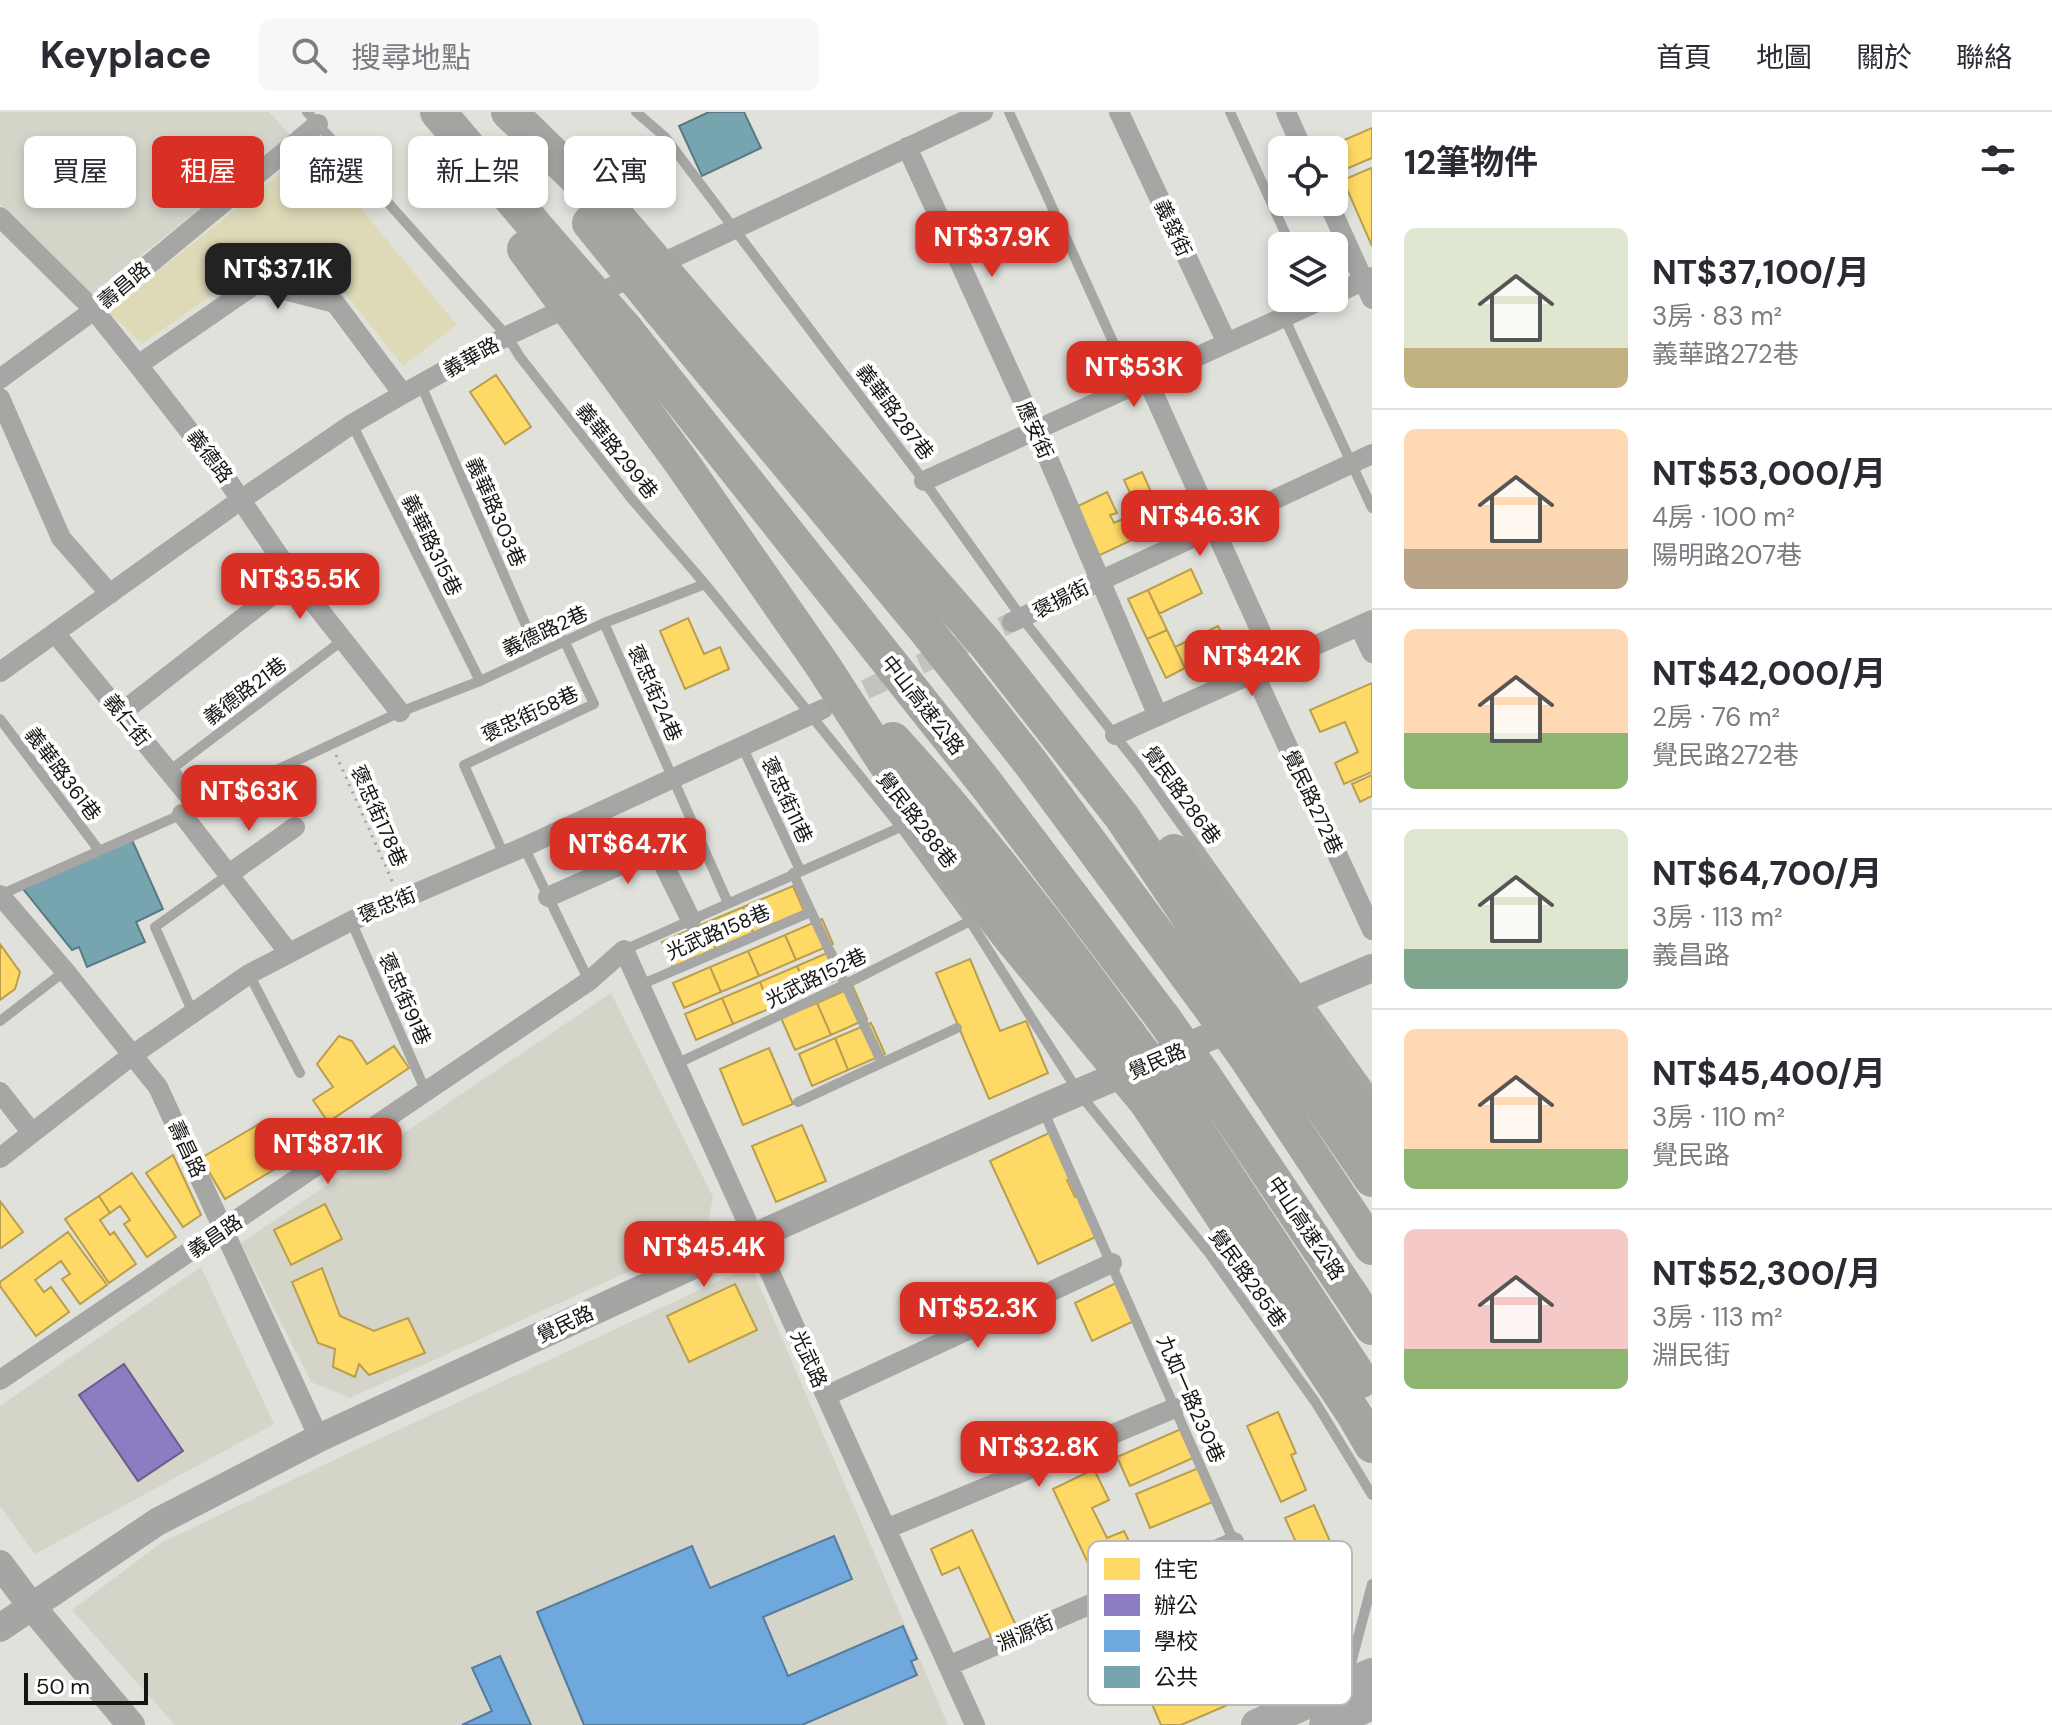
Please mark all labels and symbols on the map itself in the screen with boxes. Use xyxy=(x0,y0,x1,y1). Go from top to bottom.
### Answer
street label: 義發街 xyxy=(1149,195,1197,261)
pin: NT$37.9K xyxy=(909,211,1075,279)
pin: NT$37.1K xyxy=(195,243,361,311)
street label: 壽昌路 xyxy=(93,256,155,314)
street label: 義華路 xyxy=(438,331,504,383)
pin: NT$53K xyxy=(1069,341,1199,409)
street label: 義華路287巷 xyxy=(850,359,940,465)
street label: 應安街 xyxy=(1011,397,1059,463)
street label: 義華路299巷 xyxy=(570,398,664,504)
street label: 義德路 xyxy=(182,424,238,488)
street label: 義華路303巷 xyxy=(460,453,532,571)
street label: 義華路315巷 xyxy=(396,490,468,600)
pin: NT$46.3K xyxy=(1117,490,1283,558)
pin: NT$35.5K xyxy=(217,553,383,621)
street label: 褒揚街 xyxy=(1028,574,1094,624)
street label: 義德路2巷 xyxy=(498,600,592,662)
pin: NT$42K xyxy=(1187,630,1317,698)
street label: 褒忠街24巷 xyxy=(622,641,688,745)
street label: 中山高速公路 xyxy=(876,650,970,760)
street label: 義德路21巷 xyxy=(198,651,292,731)
street label: 褒忠街58巷 xyxy=(477,680,583,748)
street label: 義仁街 xyxy=(98,689,156,751)
street label: 義華路361巷 xyxy=(19,722,107,826)
street label: 覺民路286巷 xyxy=(1137,740,1227,850)
street label: 覺民路272巷 xyxy=(1277,745,1349,859)
street label: 褒忠街11巷 xyxy=(756,753,818,847)
street label: 褒忠街178巷 xyxy=(345,761,413,871)
pin: NT$63K xyxy=(184,765,314,833)
street label: 覺民路288巷 xyxy=(871,766,963,874)
pin: NT$64.7K xyxy=(545,818,711,886)
street label: 褒忠街 xyxy=(354,881,420,929)
street label: 光武路158巷 xyxy=(662,898,774,966)
street label: 光武路152巷 xyxy=(761,942,871,1014)
street label: 褒忠街91巷 xyxy=(373,949,437,1049)
street label: 覺民路 xyxy=(1124,1037,1190,1085)
street label: 壽昌路 xyxy=(163,1116,211,1182)
pin: NT$87.1K xyxy=(245,1118,411,1186)
street label: 中山高速公路 xyxy=(1262,1171,1350,1285)
street label: 義昌路 xyxy=(183,1208,247,1264)
pin: NT$45.4K xyxy=(621,1221,787,1289)
street label: 覺民路285巷 xyxy=(1204,1224,1292,1332)
pin: NT$52.3K xyxy=(895,1282,1061,1350)
street label: 覺民路 xyxy=(532,1300,598,1348)
street label: 光武路 xyxy=(785,1326,833,1392)
street label: 九如一路230巷 xyxy=(1151,1331,1231,1467)
pin: NT$32.8K xyxy=(956,1421,1122,1489)
legend xyxy=(1088,1541,1352,1705)
text: 住宅 xyxy=(1154,1555,1198,1584)
text: 辦公 xyxy=(1154,1591,1198,1620)
street label: 淵源街 xyxy=(992,1609,1058,1657)
text: 學校 xyxy=(1154,1627,1198,1656)
text: 公共 xyxy=(1154,1663,1198,1692)
scale bar xyxy=(24,1669,148,1705)

